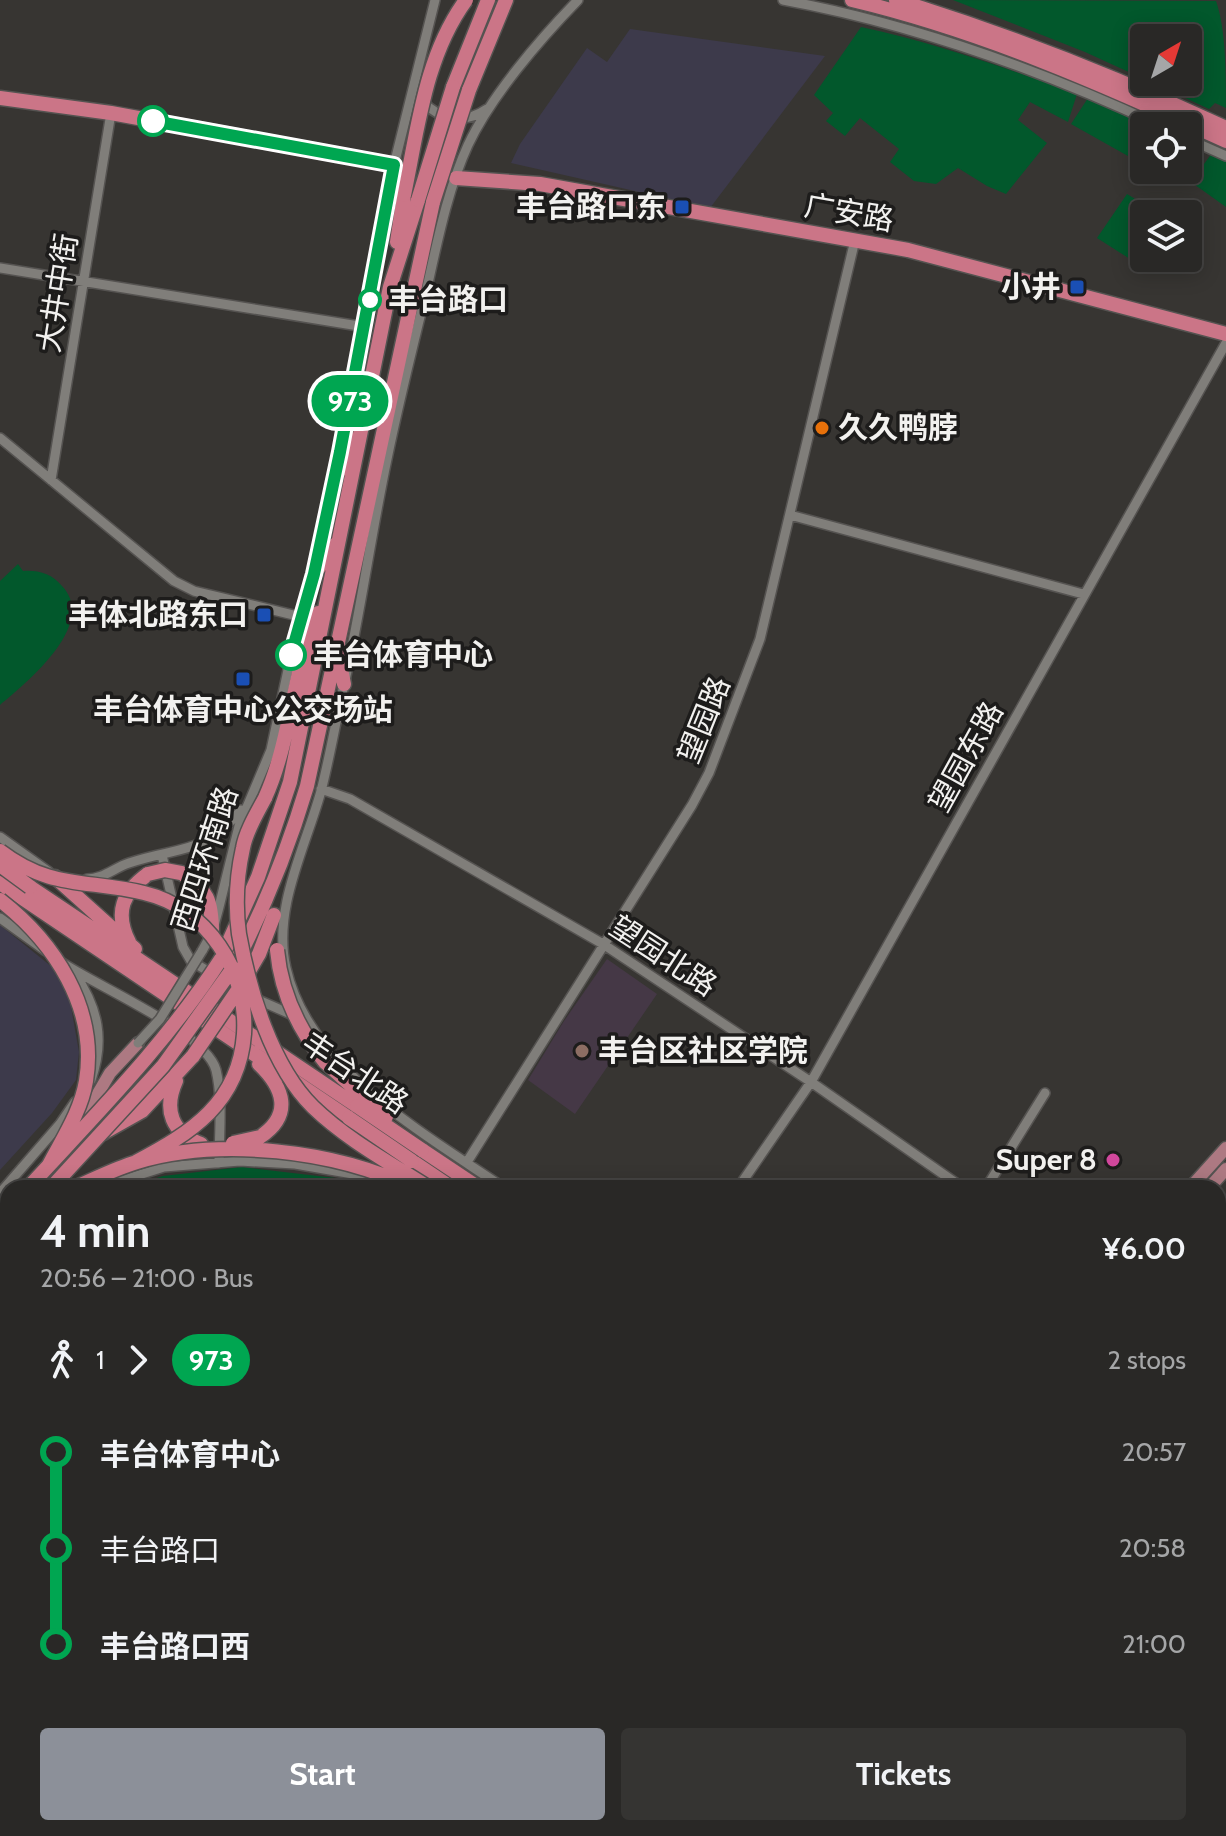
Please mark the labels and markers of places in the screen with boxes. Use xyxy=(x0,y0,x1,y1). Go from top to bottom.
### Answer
unlabelled marker xyxy=(138,106,168,136)
place label: 丰台路口东 xyxy=(516,188,666,225)
marker: 丰台路口东 xyxy=(673,198,691,216)
place label: 小井 xyxy=(1001,268,1061,305)
marker: 小井 xyxy=(1068,278,1086,296)
place label: 丰台路口 xyxy=(388,281,508,318)
marker: 丰台路口 xyxy=(359,289,381,311)
place label: 久久鸭脖 xyxy=(838,409,958,446)
marker: 久久鸭脖 xyxy=(813,419,831,437)
place label: 丰体北路东口 xyxy=(68,596,248,633)
marker: 丰体北路东口 xyxy=(255,606,273,624)
place label: 丰台体育中心 xyxy=(313,636,493,673)
marker: 丰台体育中心 xyxy=(276,640,306,670)
marker: 丰台体育中心公交场站 xyxy=(234,670,252,688)
place label: 丰台体育中心公交场站 xyxy=(93,691,393,728)
place label: 丰台区社区学院 xyxy=(598,1032,808,1069)
marker: 丰台区社区学院 xyxy=(573,1042,591,1060)
place label: Super 8 xyxy=(996,1141,1097,1178)
marker: Super 8 xyxy=(1104,1151,1122,1169)

